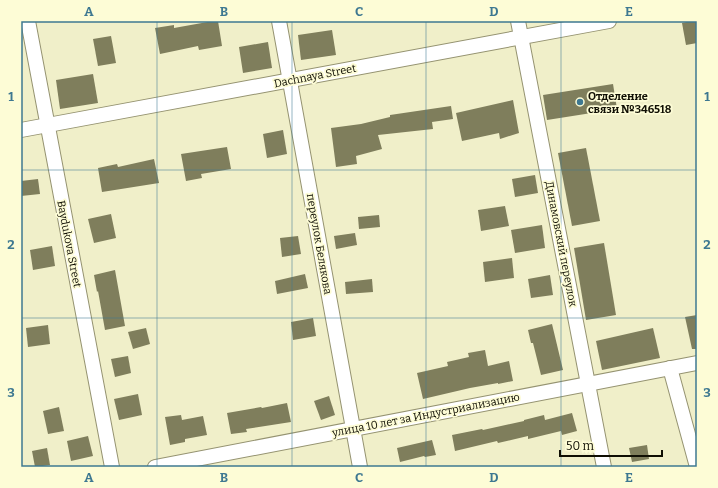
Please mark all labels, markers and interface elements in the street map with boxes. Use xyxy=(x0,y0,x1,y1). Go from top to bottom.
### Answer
text: A xyxy=(84,4,94,19)
text: B xyxy=(220,4,228,19)
text: C xyxy=(355,4,363,19)
text: D xyxy=(489,4,499,19)
text: E xyxy=(625,4,633,19)
street label: Dachnaya Street xyxy=(273,62,357,90)
text: 1 xyxy=(8,89,14,104)
text: 1 xyxy=(704,89,710,104)
place label: Отделение связи №346518 xyxy=(588,90,672,116)
marker: Отделение связи №346518 xyxy=(575,97,585,107)
street label: Динамовский переулок xyxy=(542,180,580,308)
street label: переулок Белякова xyxy=(304,193,334,295)
street label: Baydukova Street xyxy=(54,199,84,289)
text: 2 xyxy=(7,237,15,252)
text: 2 xyxy=(703,237,711,252)
text: 3 xyxy=(7,385,15,400)
text: 3 xyxy=(703,385,711,400)
street label: улица 10 лет за Индустриализацию xyxy=(330,390,521,440)
scale bar xyxy=(560,432,662,458)
text: 50 m xyxy=(566,439,595,453)
text: A xyxy=(84,470,94,485)
text: B xyxy=(220,470,228,485)
text: C xyxy=(355,470,363,485)
text: D xyxy=(489,470,499,485)
text: E xyxy=(625,470,633,485)

